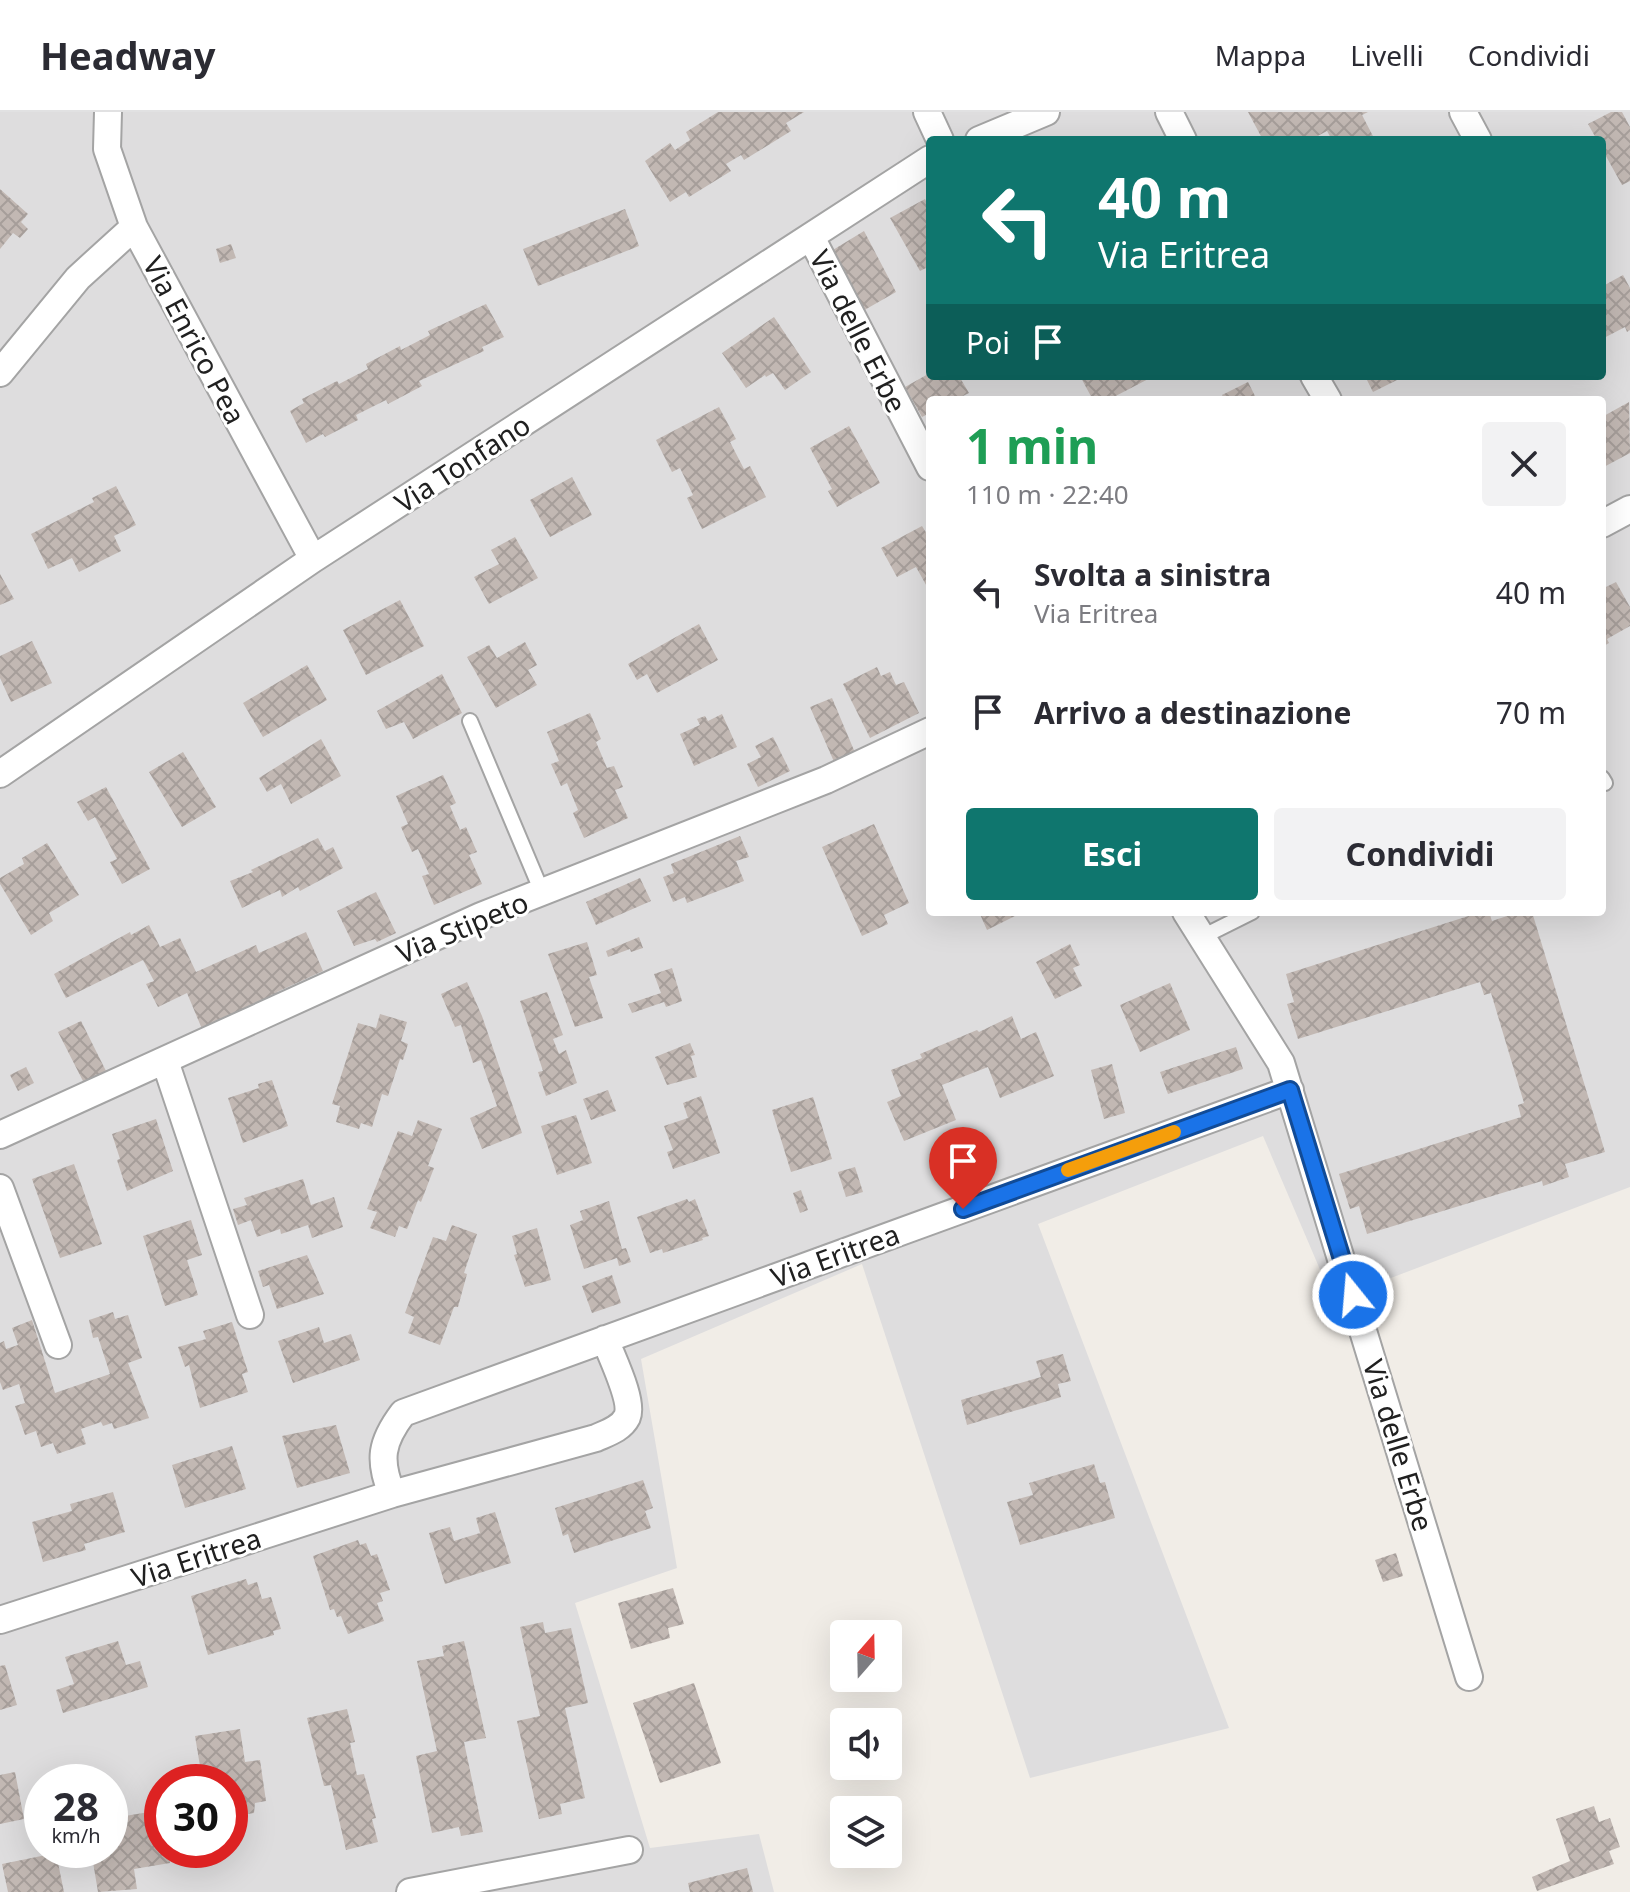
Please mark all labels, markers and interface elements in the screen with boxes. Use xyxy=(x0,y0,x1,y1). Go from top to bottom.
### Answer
text: Headway xyxy=(40,29,216,81)
text: Mappa xyxy=(1215,36,1306,74)
text: Livelli xyxy=(1350,36,1424,74)
text: Condividi xyxy=(1468,36,1590,74)
text: 40 m xyxy=(1098,158,1231,234)
icon: left xyxy=(966,168,1070,272)
text: Via Eritrea xyxy=(1098,230,1270,279)
street label: Via delle Erbe xyxy=(802,243,916,419)
street label: Via Enrico Pea xyxy=(135,250,255,430)
icon: arrive xyxy=(1026,320,1070,364)
text: Poi xyxy=(966,322,1010,363)
street label: Via Tonfano xyxy=(387,405,537,521)
text: 1 min xyxy=(966,413,1098,478)
button: close xyxy=(1482,422,1566,506)
text: 110 m · 22:40 xyxy=(966,476,1129,512)
text: Svolta a sinistra xyxy=(1034,554,1271,595)
icon: left xyxy=(966,570,1010,614)
text: 40 m xyxy=(1496,572,1566,613)
text: Via Eritrea xyxy=(1034,595,1158,631)
icon: arrive xyxy=(966,690,1010,734)
text: Arrivo a destinazione xyxy=(1034,692,1351,733)
text: 70 m xyxy=(1496,692,1566,733)
button: Esci xyxy=(966,808,1258,900)
button: Condividi xyxy=(1274,808,1566,900)
street label: Via Stipeto xyxy=(390,882,534,972)
pin xyxy=(929,1127,997,1209)
icon: arrive xyxy=(941,1139,985,1183)
street label: Via Eritrea xyxy=(766,1214,904,1296)
position arrow xyxy=(1311,1253,1395,1337)
street label: Via delle Erbe xyxy=(1355,1354,1443,1536)
street label: Via Eritrea xyxy=(126,1518,266,1596)
north arrow xyxy=(830,1620,902,1692)
map controls xyxy=(830,1620,902,1868)
button: sound xyxy=(830,1708,902,1780)
speed limit sign: 30 xyxy=(144,1764,248,1868)
text: 28 xyxy=(53,1778,99,1833)
button: layers xyxy=(830,1796,902,1868)
text: km/h xyxy=(51,1822,101,1849)

